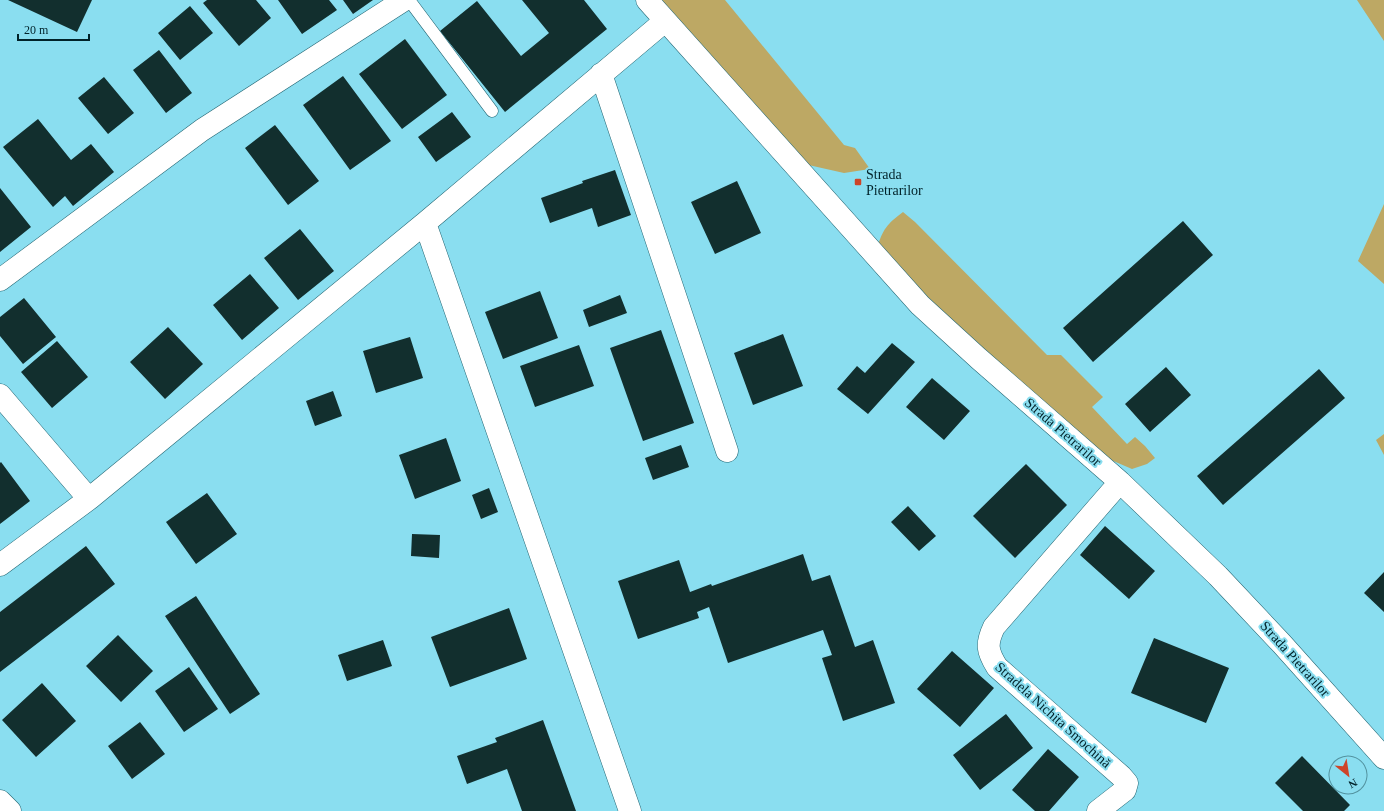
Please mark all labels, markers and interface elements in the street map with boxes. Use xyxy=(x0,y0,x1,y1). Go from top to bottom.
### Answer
scale bar xyxy=(18,16,89,42)
text: 20 m xyxy=(24,23,49,37)
place label: Strada Pietrarilor xyxy=(866,167,923,198)
marker: Strada Pietrarilor xyxy=(853,177,863,187)
street label: Strada Pietrarilor xyxy=(1022,395,1104,469)
street label: Strada Pietrarilor xyxy=(1257,618,1333,700)
street label: Stradela Nichita Smochină xyxy=(992,659,1114,771)
north arrow xyxy=(1328,755,1368,795)
text: N xyxy=(1347,776,1359,791)

